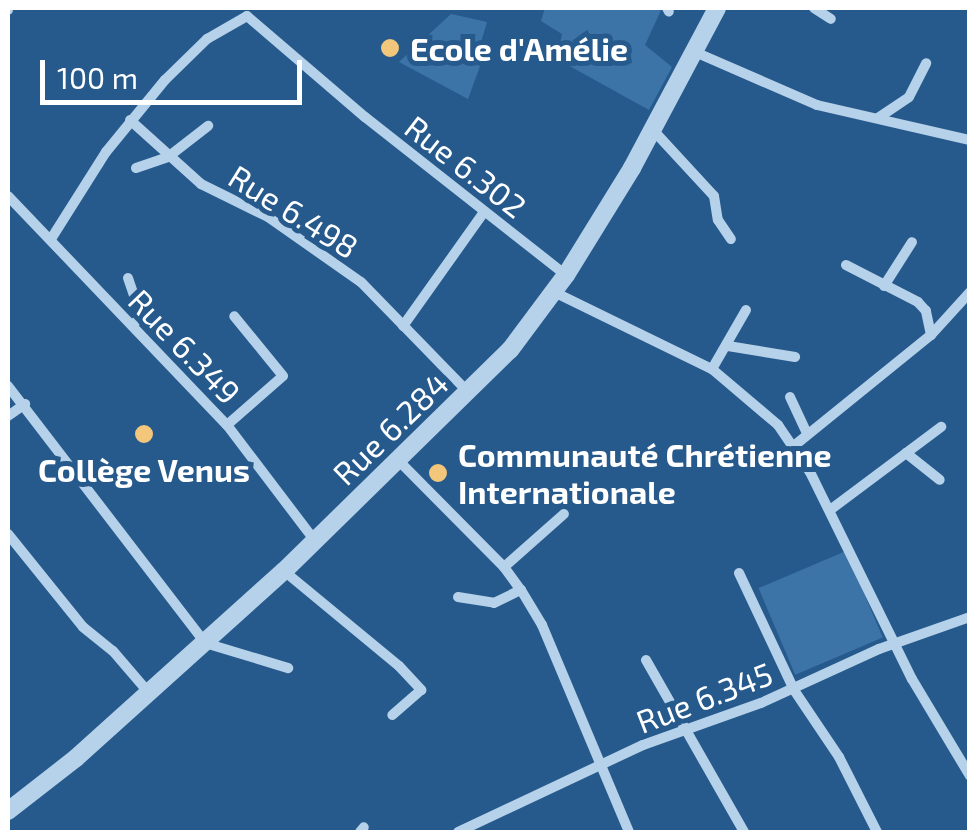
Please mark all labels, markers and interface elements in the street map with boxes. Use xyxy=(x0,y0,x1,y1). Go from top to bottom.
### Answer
place label: Ecole d'Amélie xyxy=(410,29,628,67)
marker: Ecole d'Amélie xyxy=(379,37,401,59)
scale bar xyxy=(45,40,308,102)
text: 100 m xyxy=(57,59,138,95)
street label: Rue 6.302 xyxy=(398,107,534,225)
street label: Rue 6.498 xyxy=(222,156,366,266)
street label: Rue 6.349 xyxy=(121,281,249,411)
street label: Rue 6.284 xyxy=(324,364,456,492)
marker: Collège Venus xyxy=(133,423,155,445)
place label: Communauté Chrétienne Internationale xyxy=(458,436,832,511)
place label: Collège Venus xyxy=(38,450,250,488)
marker: Communauté Chrétienne Internationale xyxy=(427,462,449,484)
street label: Rue 6.345 xyxy=(631,654,777,740)

